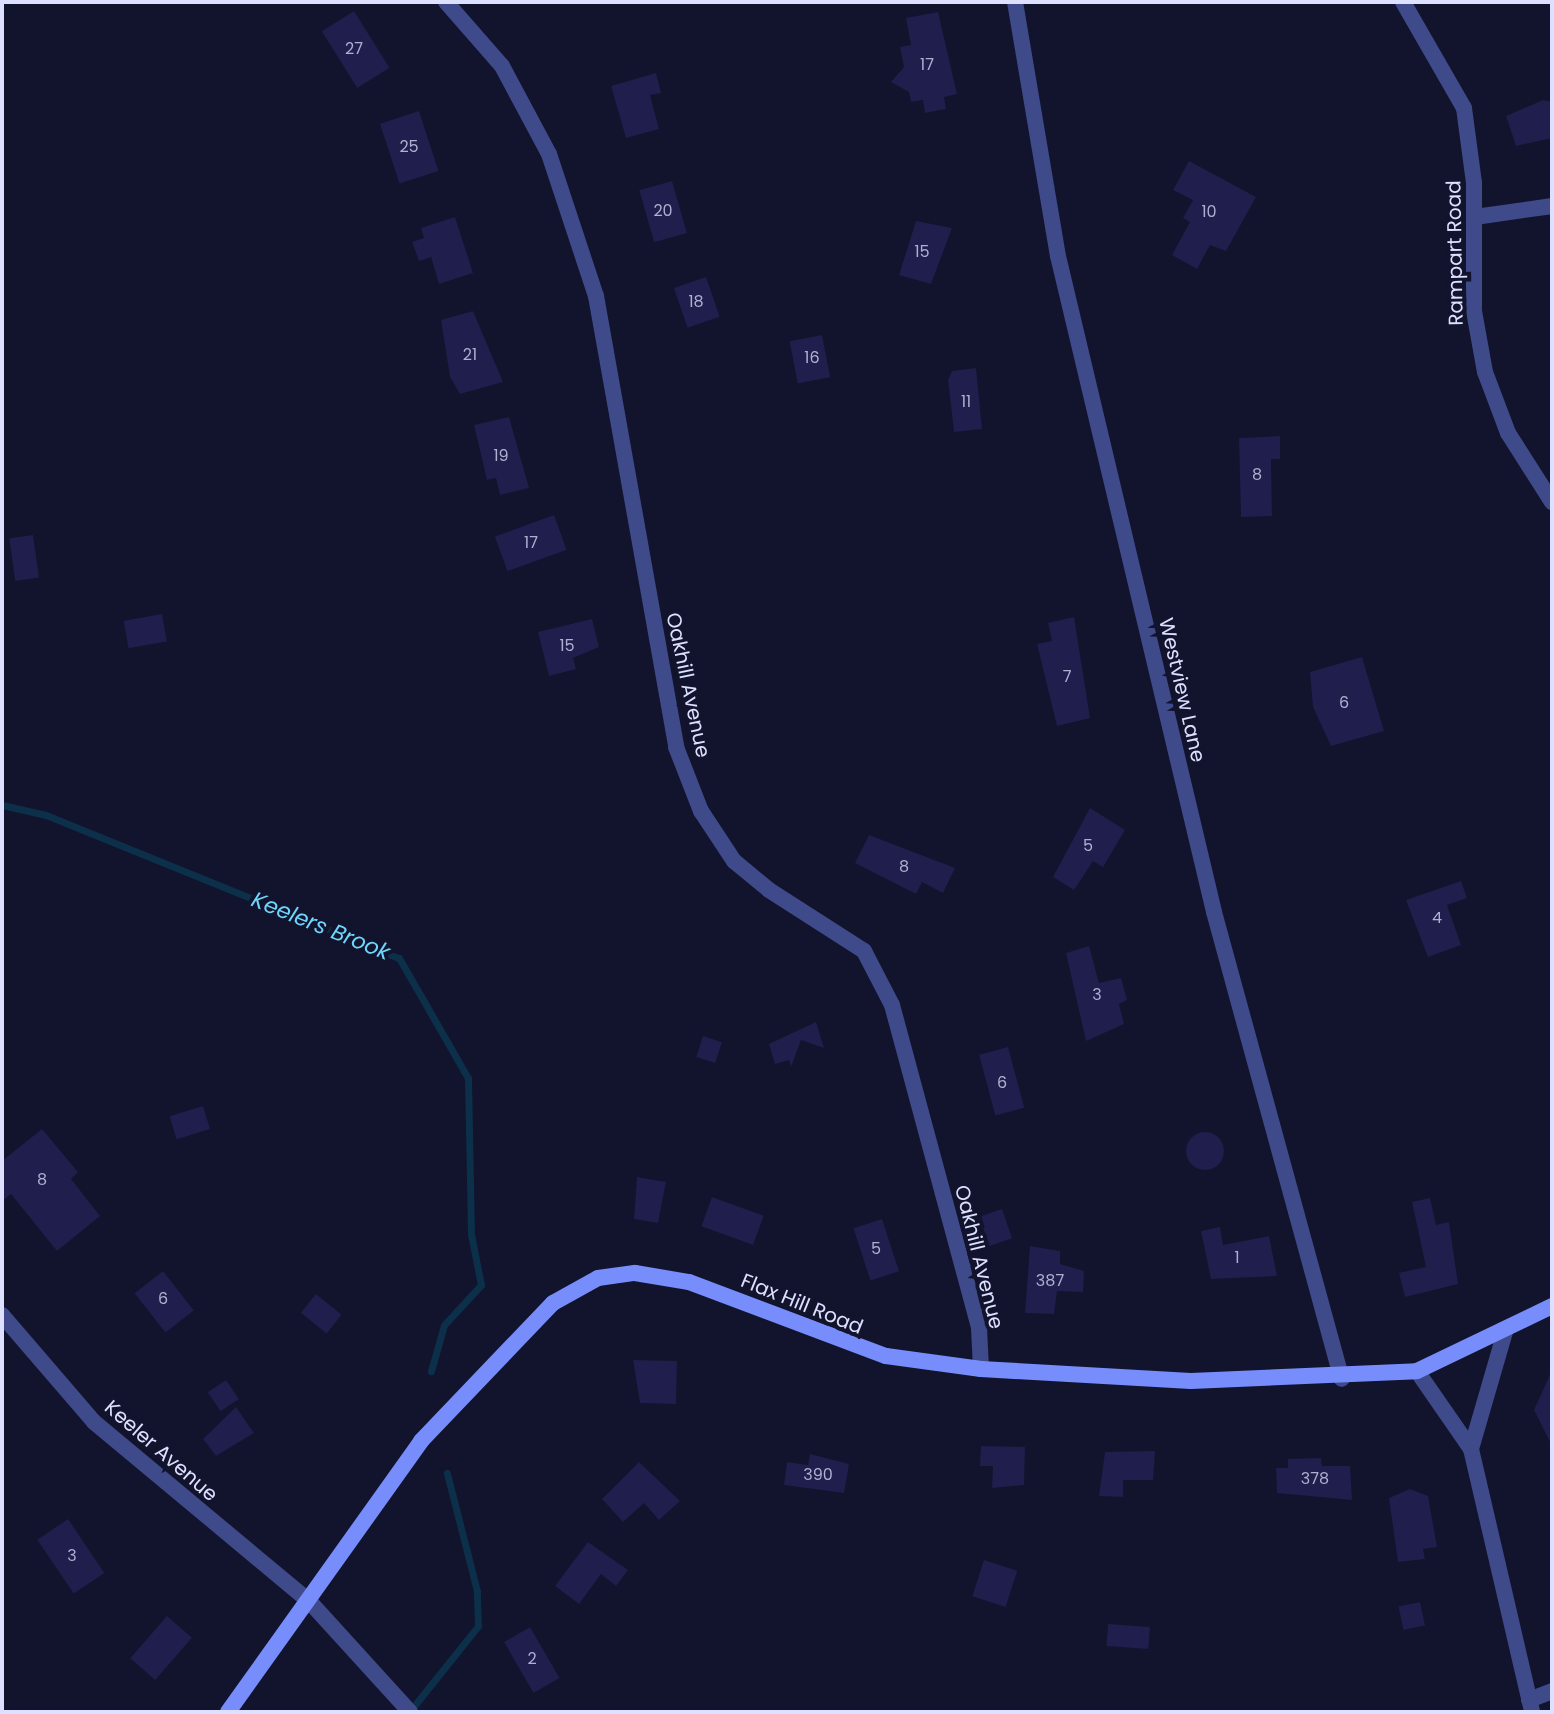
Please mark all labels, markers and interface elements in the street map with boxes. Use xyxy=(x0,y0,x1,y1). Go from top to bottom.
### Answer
house number: 27 xyxy=(345,39,363,59)
house number: 17 xyxy=(920,55,934,75)
house number: 25 xyxy=(399,137,419,157)
street label: Rampart Road xyxy=(1442,180,1468,326)
house number: 20 xyxy=(653,201,673,221)
house number: 10 xyxy=(1201,202,1217,222)
house number: 15 xyxy=(914,242,930,262)
house number: 18 xyxy=(688,292,704,312)
house number: 21 xyxy=(463,345,477,365)
house number: 16 xyxy=(804,348,820,368)
house number: 11 xyxy=(961,392,971,412)
house number: 19 xyxy=(493,446,509,466)
house number: 8 xyxy=(1252,465,1262,485)
house number: 17 xyxy=(524,533,538,553)
street label: Oakhill Avenue xyxy=(661,610,715,760)
street label: Westview Lane xyxy=(1154,616,1210,764)
house number: 15 xyxy=(559,636,575,656)
house number: 7 xyxy=(1063,667,1071,687)
house number: 6 xyxy=(1339,693,1349,713)
house number: 5 xyxy=(1083,836,1093,856)
house number: 8 xyxy=(899,857,909,877)
water label: Keelers Brook xyxy=(248,886,394,966)
house number: 4 xyxy=(1432,908,1442,928)
house number: 3 xyxy=(1092,985,1102,1005)
house number: 6 xyxy=(997,1073,1007,1093)
house number: 8 xyxy=(37,1170,47,1190)
street label: Oakhill Avenue xyxy=(950,1183,1008,1331)
house number: 5 xyxy=(871,1239,881,1259)
house number: 1 xyxy=(1234,1248,1240,1268)
street label: Flax Hill Road xyxy=(738,1269,866,1339)
house number: 387 xyxy=(1036,1271,1064,1291)
house number: 6 xyxy=(158,1289,168,1309)
street label: Keeler Avenue xyxy=(100,1395,222,1507)
house number: 390 xyxy=(803,1465,833,1485)
house number: 378 xyxy=(1301,1469,1329,1489)
house number: 3 xyxy=(67,1546,77,1566)
house number: 2 xyxy=(527,1649,537,1669)

